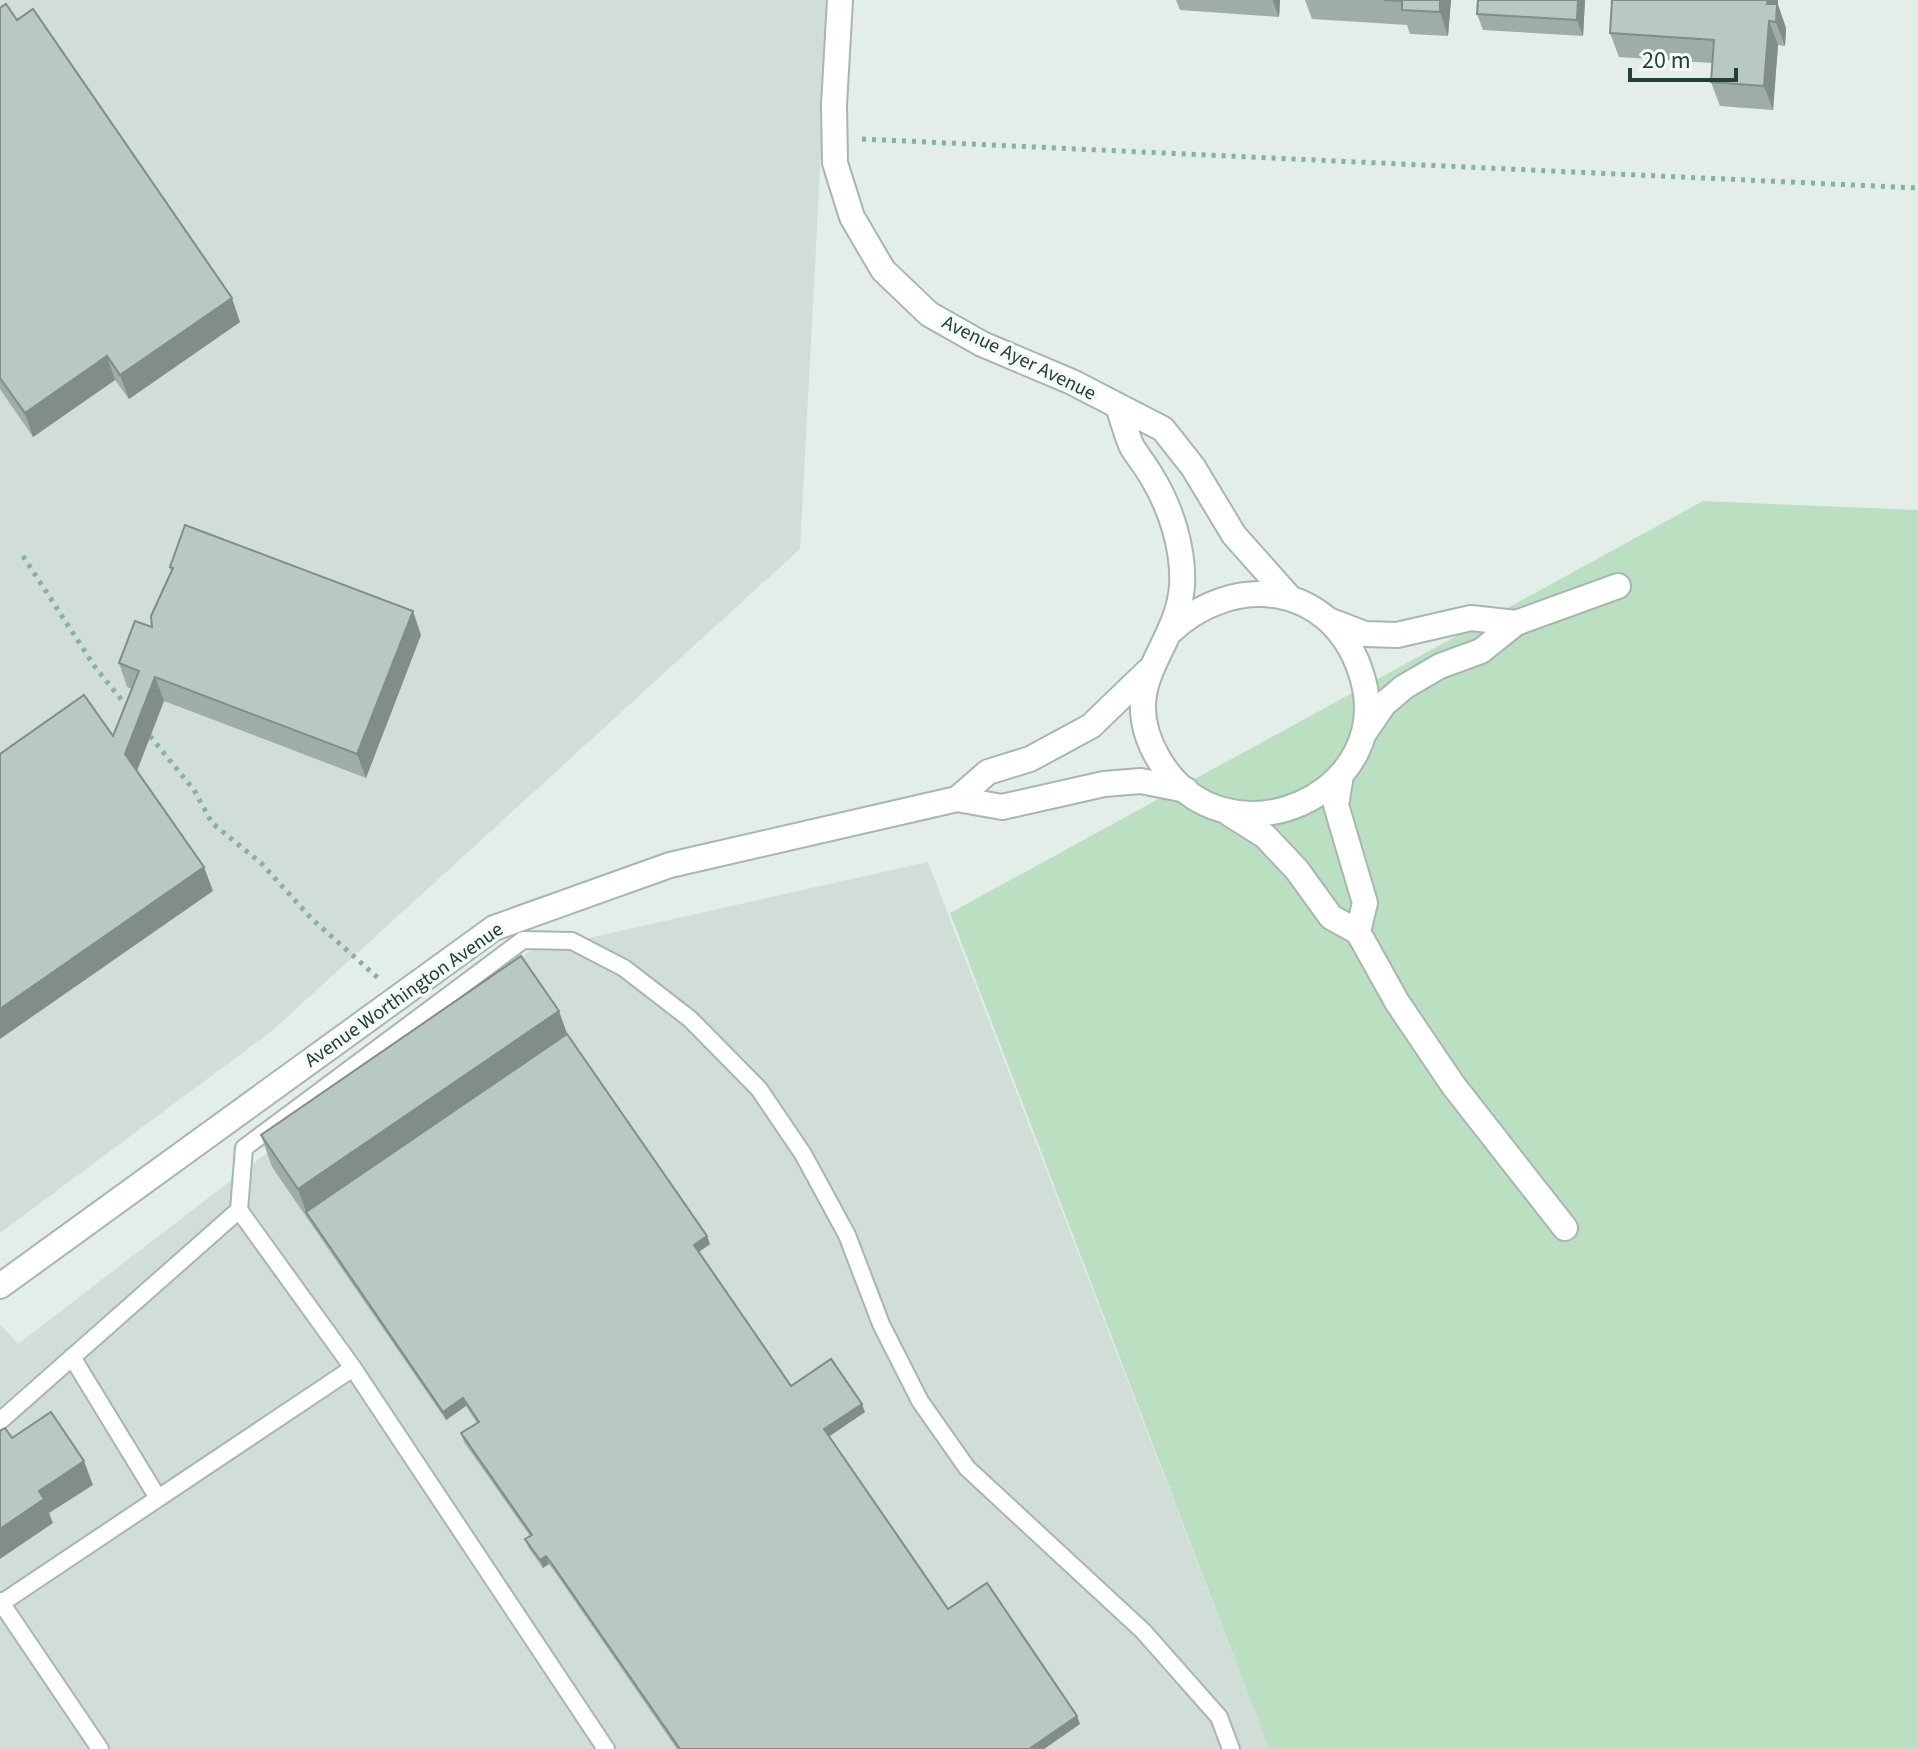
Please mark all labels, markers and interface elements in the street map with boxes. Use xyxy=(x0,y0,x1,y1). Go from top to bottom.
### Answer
scale bar xyxy=(1630,32,1736,82)
text: 20 m xyxy=(1642,43,1691,78)
street label: Avenue Ayer Avenue xyxy=(937,309,1101,407)
street label: Avenue Worthington Avenue xyxy=(299,916,509,1074)

